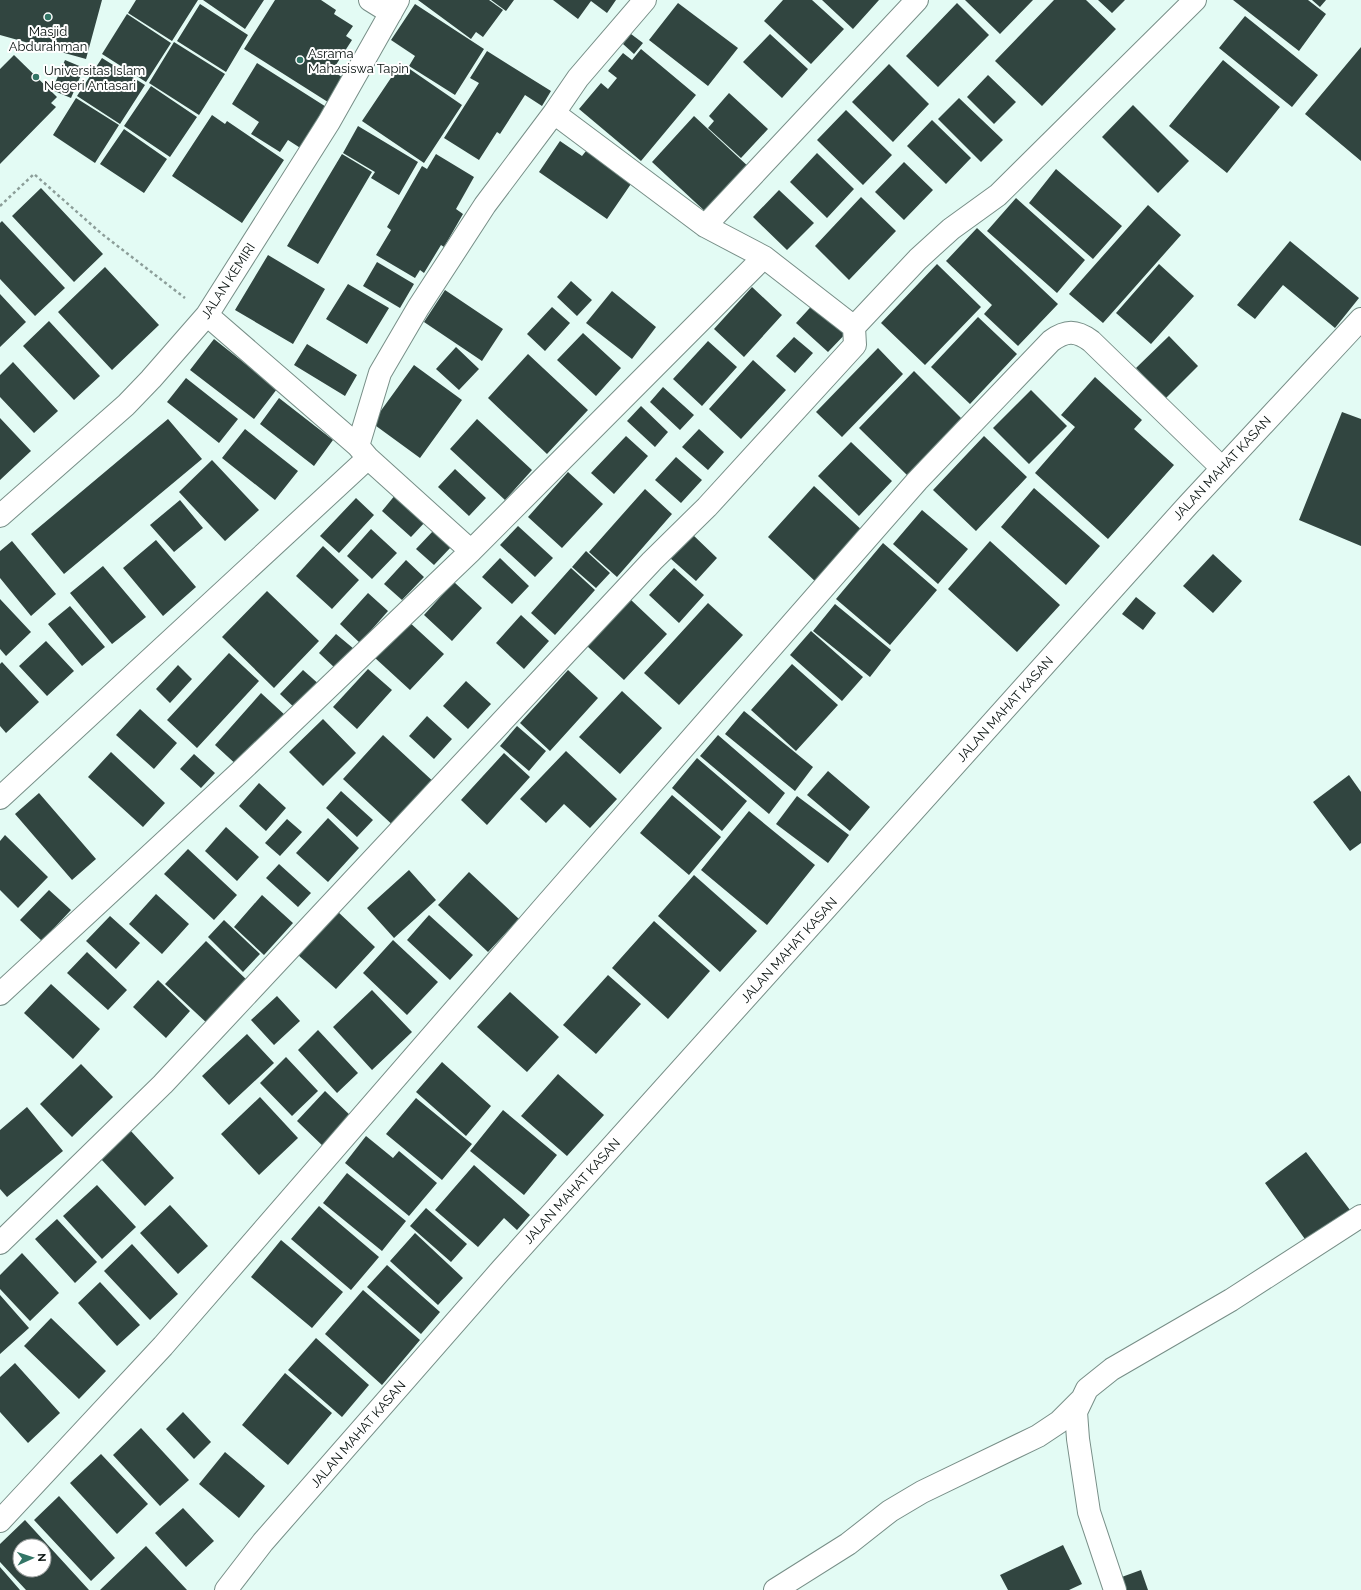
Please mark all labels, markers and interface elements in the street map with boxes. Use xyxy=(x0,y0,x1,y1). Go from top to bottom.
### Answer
marker: Masjid Abdurahman xyxy=(43,12,53,22)
place label: Masjid Abdurahman xyxy=(9,24,87,54)
place label: Asrama Mahasiswa Tapin xyxy=(308,46,409,76)
marker: Asrama Mahasiswa Tapin xyxy=(295,55,305,65)
place label: Universitas Islam Negeri Antasari xyxy=(44,63,145,93)
marker: Universitas Islam Negeri Antasari xyxy=(31,72,41,82)
street label: JALAN KEMIRI xyxy=(198,240,258,322)
street label: JALAN MAHAT KASAN xyxy=(1170,413,1274,523)
street label: JALAN MAHAT KASAN xyxy=(954,653,1056,765)
street label: JALAN MAHAT KASAN xyxy=(738,894,840,1006)
street label: JALAN MAHAT KASAN xyxy=(521,1135,623,1247)
street label: JALAN MAHAT KASAN xyxy=(308,1378,408,1490)
north arrow xyxy=(12,1538,52,1578)
text: N xyxy=(35,1553,48,1562)

